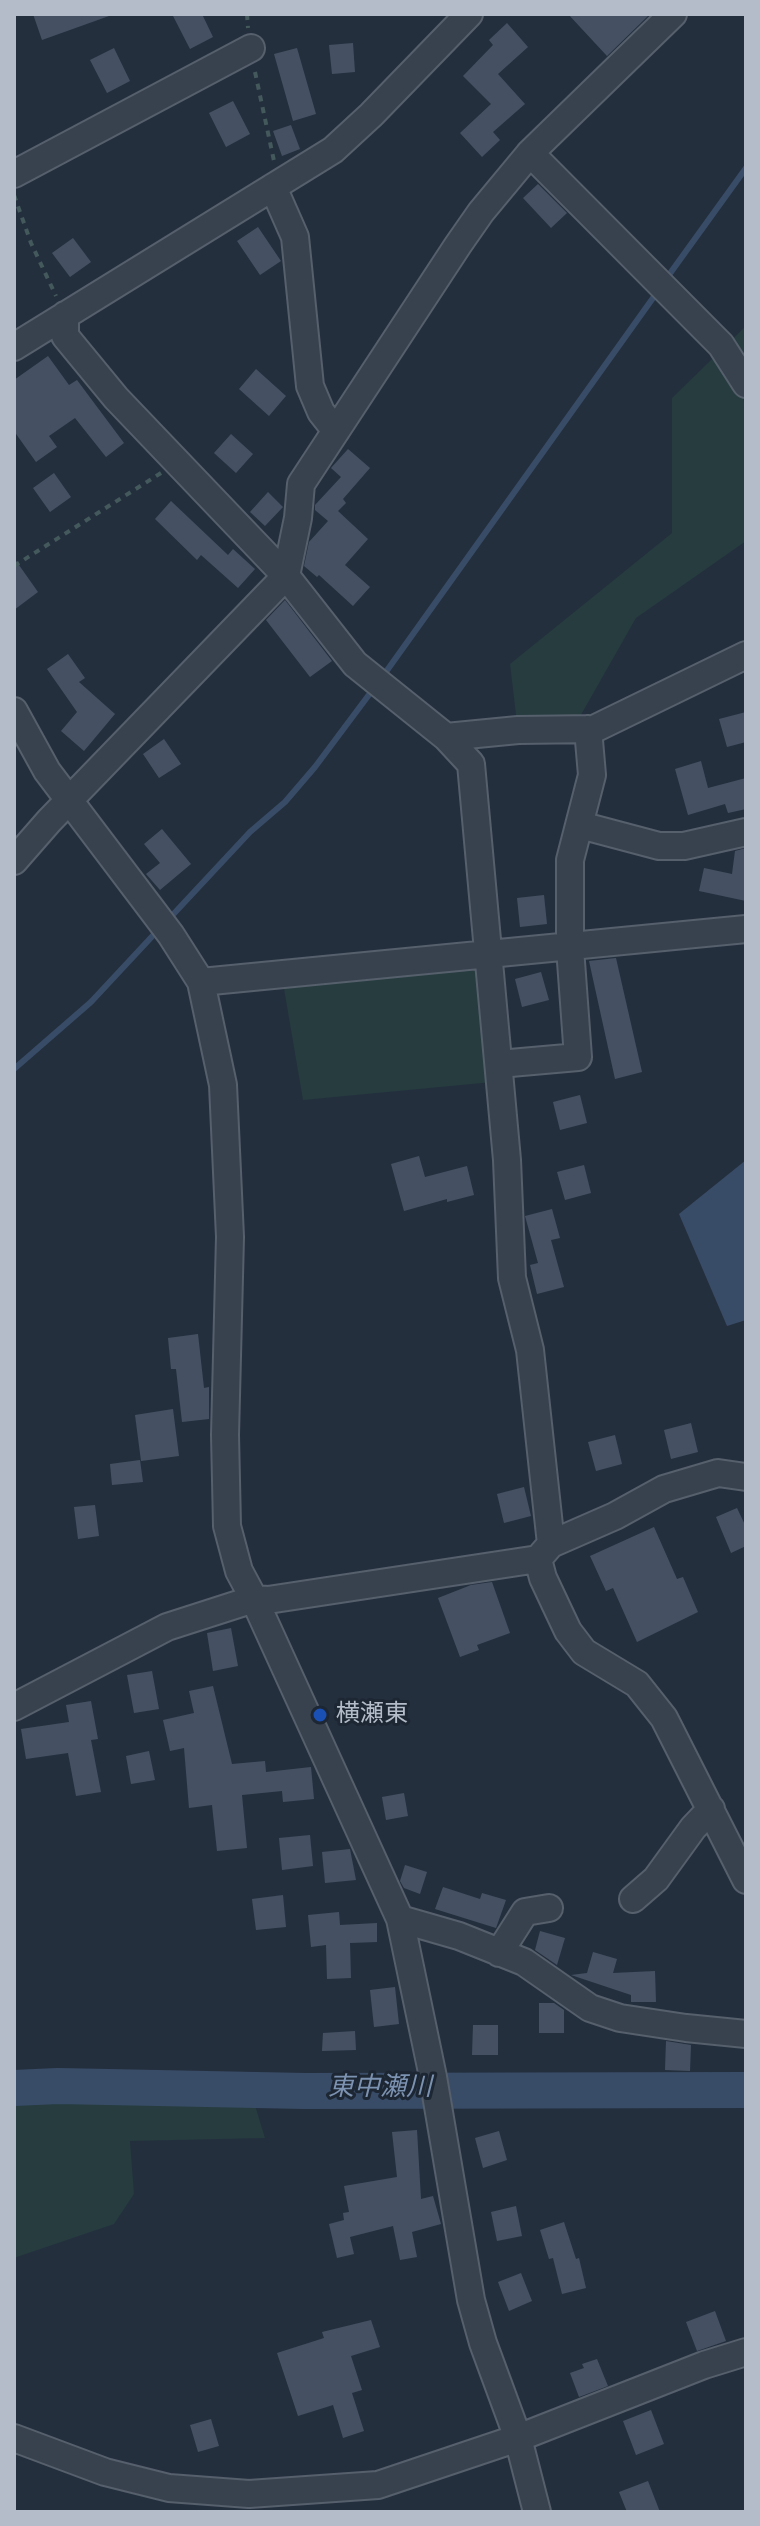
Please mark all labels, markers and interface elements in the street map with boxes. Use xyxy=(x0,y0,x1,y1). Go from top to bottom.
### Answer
place label: 横瀬東 xyxy=(336,1701,408,1729)
marker: 横瀬東 xyxy=(311,1706,329,1724)
water label: 東中瀬川 xyxy=(328,2073,432,2105)

